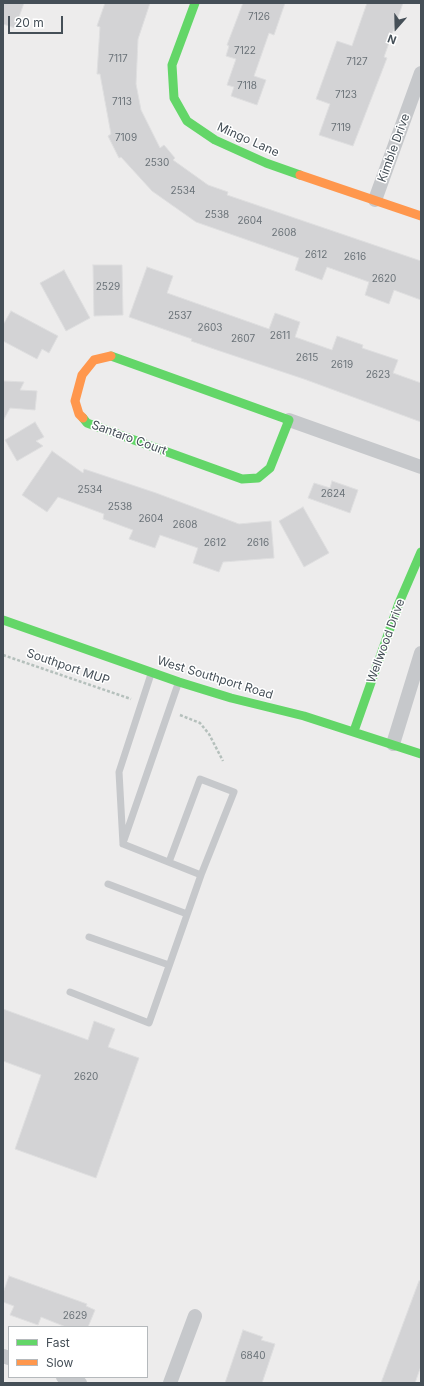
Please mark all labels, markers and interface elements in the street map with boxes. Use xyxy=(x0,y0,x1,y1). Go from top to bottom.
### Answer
scale bar xyxy=(10,8,65,34)
north arrow xyxy=(376,8,416,48)
house number: 7126 xyxy=(248,11,270,23)
text: 20 m xyxy=(15,15,44,30)
text: N xyxy=(386,31,398,47)
house number: 7122 xyxy=(234,45,256,57)
house number: 7117 xyxy=(108,53,128,65)
house number: 7127 xyxy=(346,56,368,68)
house number: 7118 xyxy=(237,80,257,92)
house number: 7123 xyxy=(335,89,357,101)
house number: 7113 xyxy=(112,96,132,108)
street label: Kimble Drive xyxy=(375,112,413,184)
street label: Mingo Lane xyxy=(215,120,281,160)
house number: 7119 xyxy=(331,122,351,134)
house number: 7109 xyxy=(115,132,137,144)
house number: 2530 xyxy=(145,157,169,169)
house number: 2534 xyxy=(171,185,195,197)
house number: 2538 xyxy=(205,209,229,221)
house number: 2604 xyxy=(237,215,263,227)
house number: 2608 xyxy=(272,227,296,239)
house number: 2612 xyxy=(305,249,327,261)
house number: 2616 xyxy=(344,251,366,263)
house number: 2620 xyxy=(372,273,396,285)
house number: 2529 xyxy=(96,281,120,293)
house number: 2537 xyxy=(168,310,192,322)
house number: 2603 xyxy=(198,322,222,334)
house number: 2611 xyxy=(270,330,290,342)
house number: 2607 xyxy=(231,333,255,345)
house number: 2615 xyxy=(296,352,318,364)
house number: 2619 xyxy=(331,359,353,371)
house number: 2623 xyxy=(366,369,390,381)
street label: Santaro Court xyxy=(90,418,168,458)
house number: 2534 xyxy=(78,484,102,496)
house number: 2624 xyxy=(321,488,345,500)
house number: 2538 xyxy=(108,501,132,513)
house number: 2604 xyxy=(138,513,164,525)
house number: 2608 xyxy=(173,519,197,531)
house number: 2612 xyxy=(204,537,226,549)
house number: 2616 xyxy=(247,537,269,549)
street label: Wellwood Drive xyxy=(364,597,408,685)
street label: Southport MUP xyxy=(25,646,111,688)
street label: West Southport Road xyxy=(155,654,275,702)
house number: 2620 xyxy=(74,1071,98,1083)
house number: 2629 xyxy=(63,1310,87,1322)
legend xyxy=(8,1326,148,1378)
text: Fast xyxy=(46,1335,70,1350)
house number: 6840 xyxy=(240,1350,266,1362)
text: Slow xyxy=(46,1355,73,1370)

